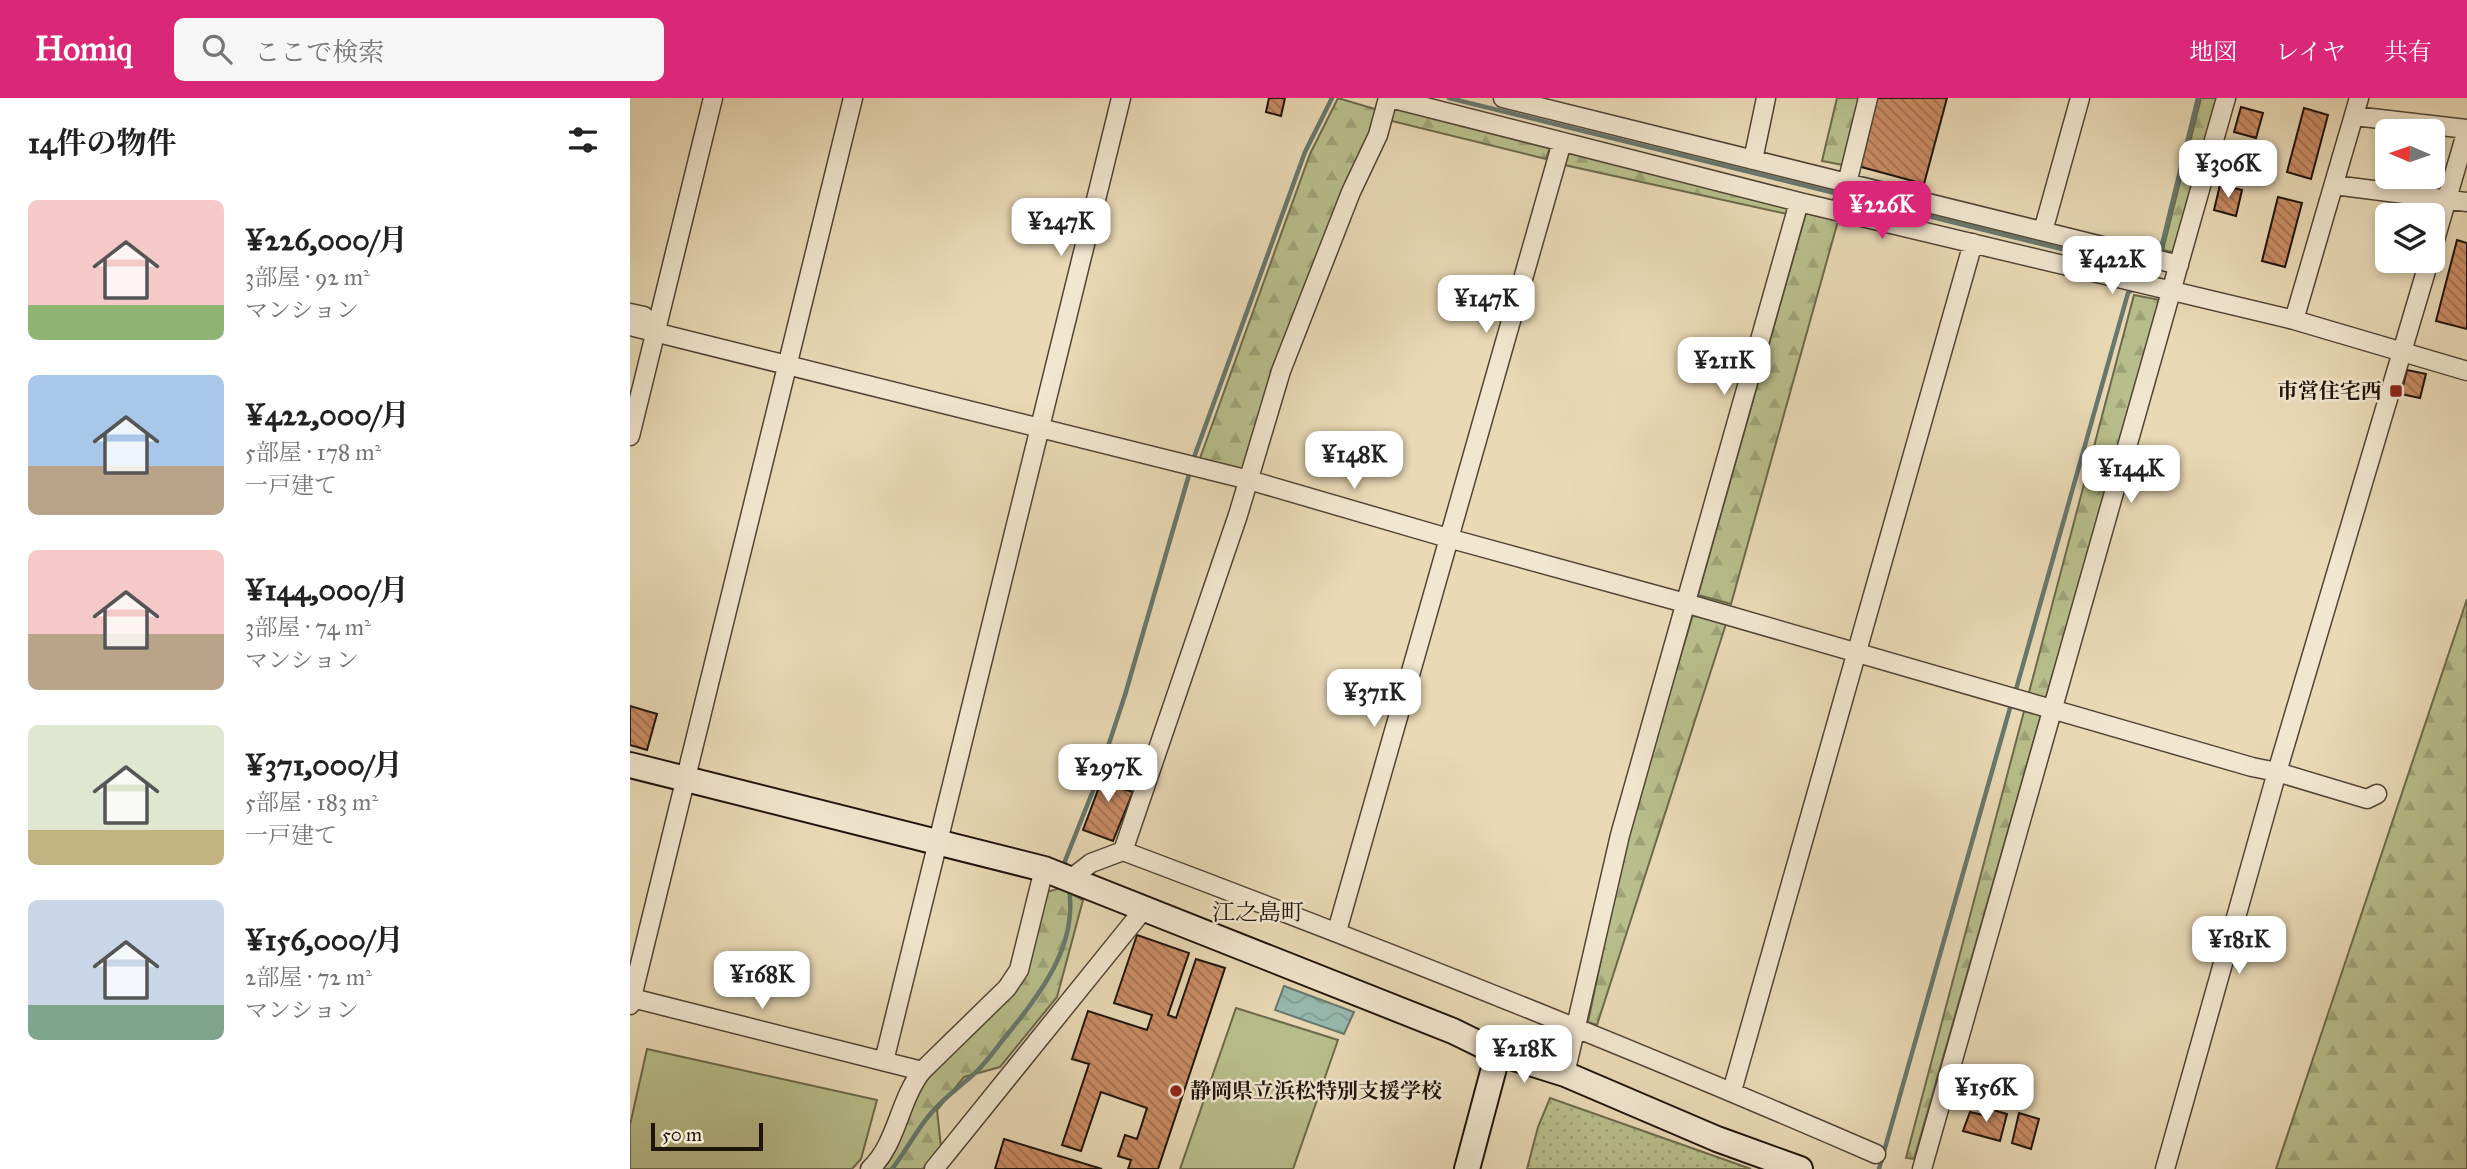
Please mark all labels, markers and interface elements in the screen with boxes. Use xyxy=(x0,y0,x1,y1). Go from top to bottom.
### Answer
search box xyxy=(174,18,664,81)
text: Homiq xyxy=(35,29,132,69)
icon: search xyxy=(198,30,236,68)
text: ここで検索 xyxy=(254,36,384,68)
text: 地図 xyxy=(2189,37,2237,67)
text: レイヤ xyxy=(2275,37,2346,67)
text: 共有 xyxy=(2384,37,2432,67)
north arrow xyxy=(2375,119,2445,189)
map controls xyxy=(2375,119,2445,273)
icon: filters xyxy=(564,121,602,159)
text: 14件の物件 xyxy=(28,125,177,161)
pin: ¥306K xyxy=(2179,140,2277,200)
text: ¥306K xyxy=(2195,149,2261,177)
pin: ¥226K xyxy=(1833,181,1931,241)
text: ¥226K xyxy=(1849,190,1915,218)
pin: ¥247K xyxy=(1012,198,1110,258)
button: layers xyxy=(2375,203,2445,273)
text: ¥247K xyxy=(1028,207,1094,235)
text: ¥226,000/月 xyxy=(245,222,408,258)
icon: home xyxy=(84,228,168,312)
pin: ¥422K xyxy=(2063,236,2161,296)
text: ¥422K xyxy=(2079,245,2145,273)
text: 3部屋 · 92 m² xyxy=(245,263,370,291)
pin: ¥147K xyxy=(1437,275,1535,335)
text: ¥147K xyxy=(1454,284,1518,312)
text: マンション xyxy=(245,296,359,324)
pin: ¥211K xyxy=(1675,338,1773,397)
text: ¥211K xyxy=(1694,346,1754,374)
place label: 市営住宅西 xyxy=(2277,378,2382,404)
marker: 市営住宅西 xyxy=(2388,383,2404,399)
text: ¥422,000/月 xyxy=(245,397,410,433)
icon: home xyxy=(84,403,168,487)
pin: ¥148K xyxy=(1305,432,1403,491)
text: 5部屋 · 178 m² xyxy=(245,438,381,466)
text: ¥148K xyxy=(1321,440,1387,468)
pin: ¥144K xyxy=(2082,446,2180,505)
text: ¥144K xyxy=(2098,454,2164,482)
text: 一戸建て xyxy=(245,471,337,499)
text: ¥144,000/月 xyxy=(245,572,409,608)
icon: home xyxy=(84,578,168,662)
text: 3部屋 · 74 m² xyxy=(245,613,371,641)
text: マンション xyxy=(245,646,359,674)
pin: ¥371K xyxy=(1325,670,1423,729)
text: ¥371K xyxy=(1343,678,1405,706)
pin: ¥297K xyxy=(1059,744,1157,804)
text: ¥371,000/月 xyxy=(245,747,403,783)
icon: home xyxy=(84,753,168,837)
text: ¥297K xyxy=(1074,753,1142,781)
text: 5部屋 · 183 m² xyxy=(245,788,378,816)
text: 一戸建て xyxy=(245,821,337,849)
district label: 江之島町 xyxy=(1212,898,1304,926)
pin: ¥181K xyxy=(2190,916,2288,976)
text: ¥156,000/月 xyxy=(245,922,404,958)
text: ¥181K xyxy=(2208,925,2270,953)
icon: home xyxy=(84,928,168,1012)
pin: ¥168K xyxy=(713,951,811,1011)
text: ¥168K xyxy=(730,960,794,988)
text: 2部屋 · 72 m² xyxy=(245,963,372,991)
text: マンション xyxy=(245,996,359,1024)
pin: ¥218K xyxy=(1475,1026,1573,1085)
text: ¥218K xyxy=(1492,1034,1556,1062)
pin: ¥156K xyxy=(1937,1065,2035,1124)
text: ¥156K xyxy=(1955,1073,2017,1101)
place label: 静岡県立浜松特別支援学校 xyxy=(1190,1078,1442,1104)
marker: 静岡県立浜松特別支援学校 xyxy=(1168,1083,1184,1099)
scale bar xyxy=(651,1120,763,1152)
text: 50 m xyxy=(662,1123,702,1146)

